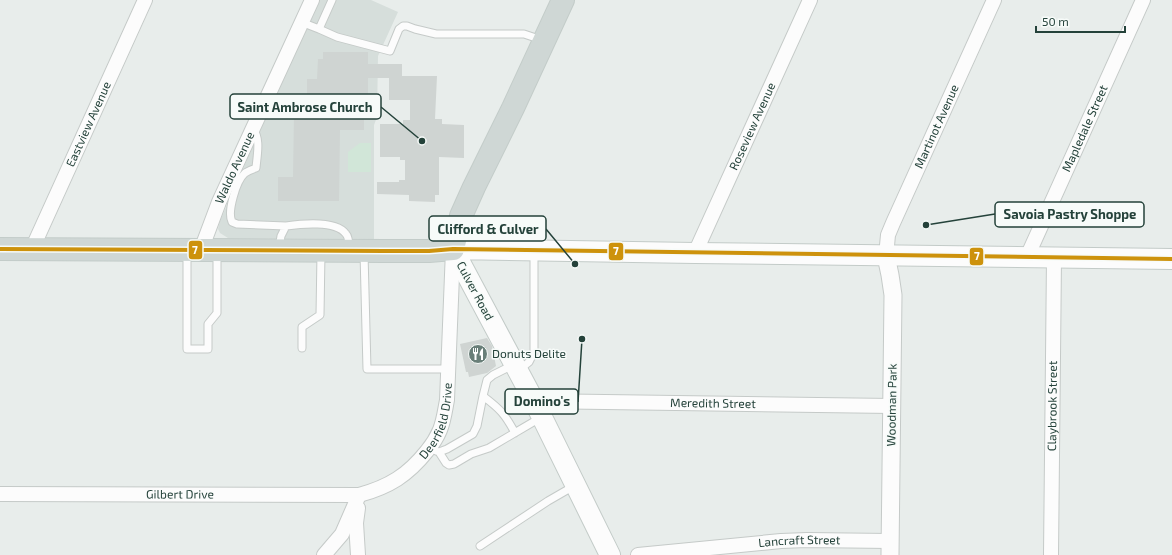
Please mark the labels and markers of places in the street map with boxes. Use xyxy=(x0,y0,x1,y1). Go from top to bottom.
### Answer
callout: Saint Ambrose Church xyxy=(230,94,381,119)
callout: Savoia Pastry Shoppe xyxy=(995,202,1144,227)
callout: Clifford & Culver xyxy=(429,216,546,241)
restaurant icon: Donuts Delite xyxy=(467,343,489,365)
place label: Donuts Delite xyxy=(492,346,566,360)
callout: Domino's xyxy=(505,389,578,414)

